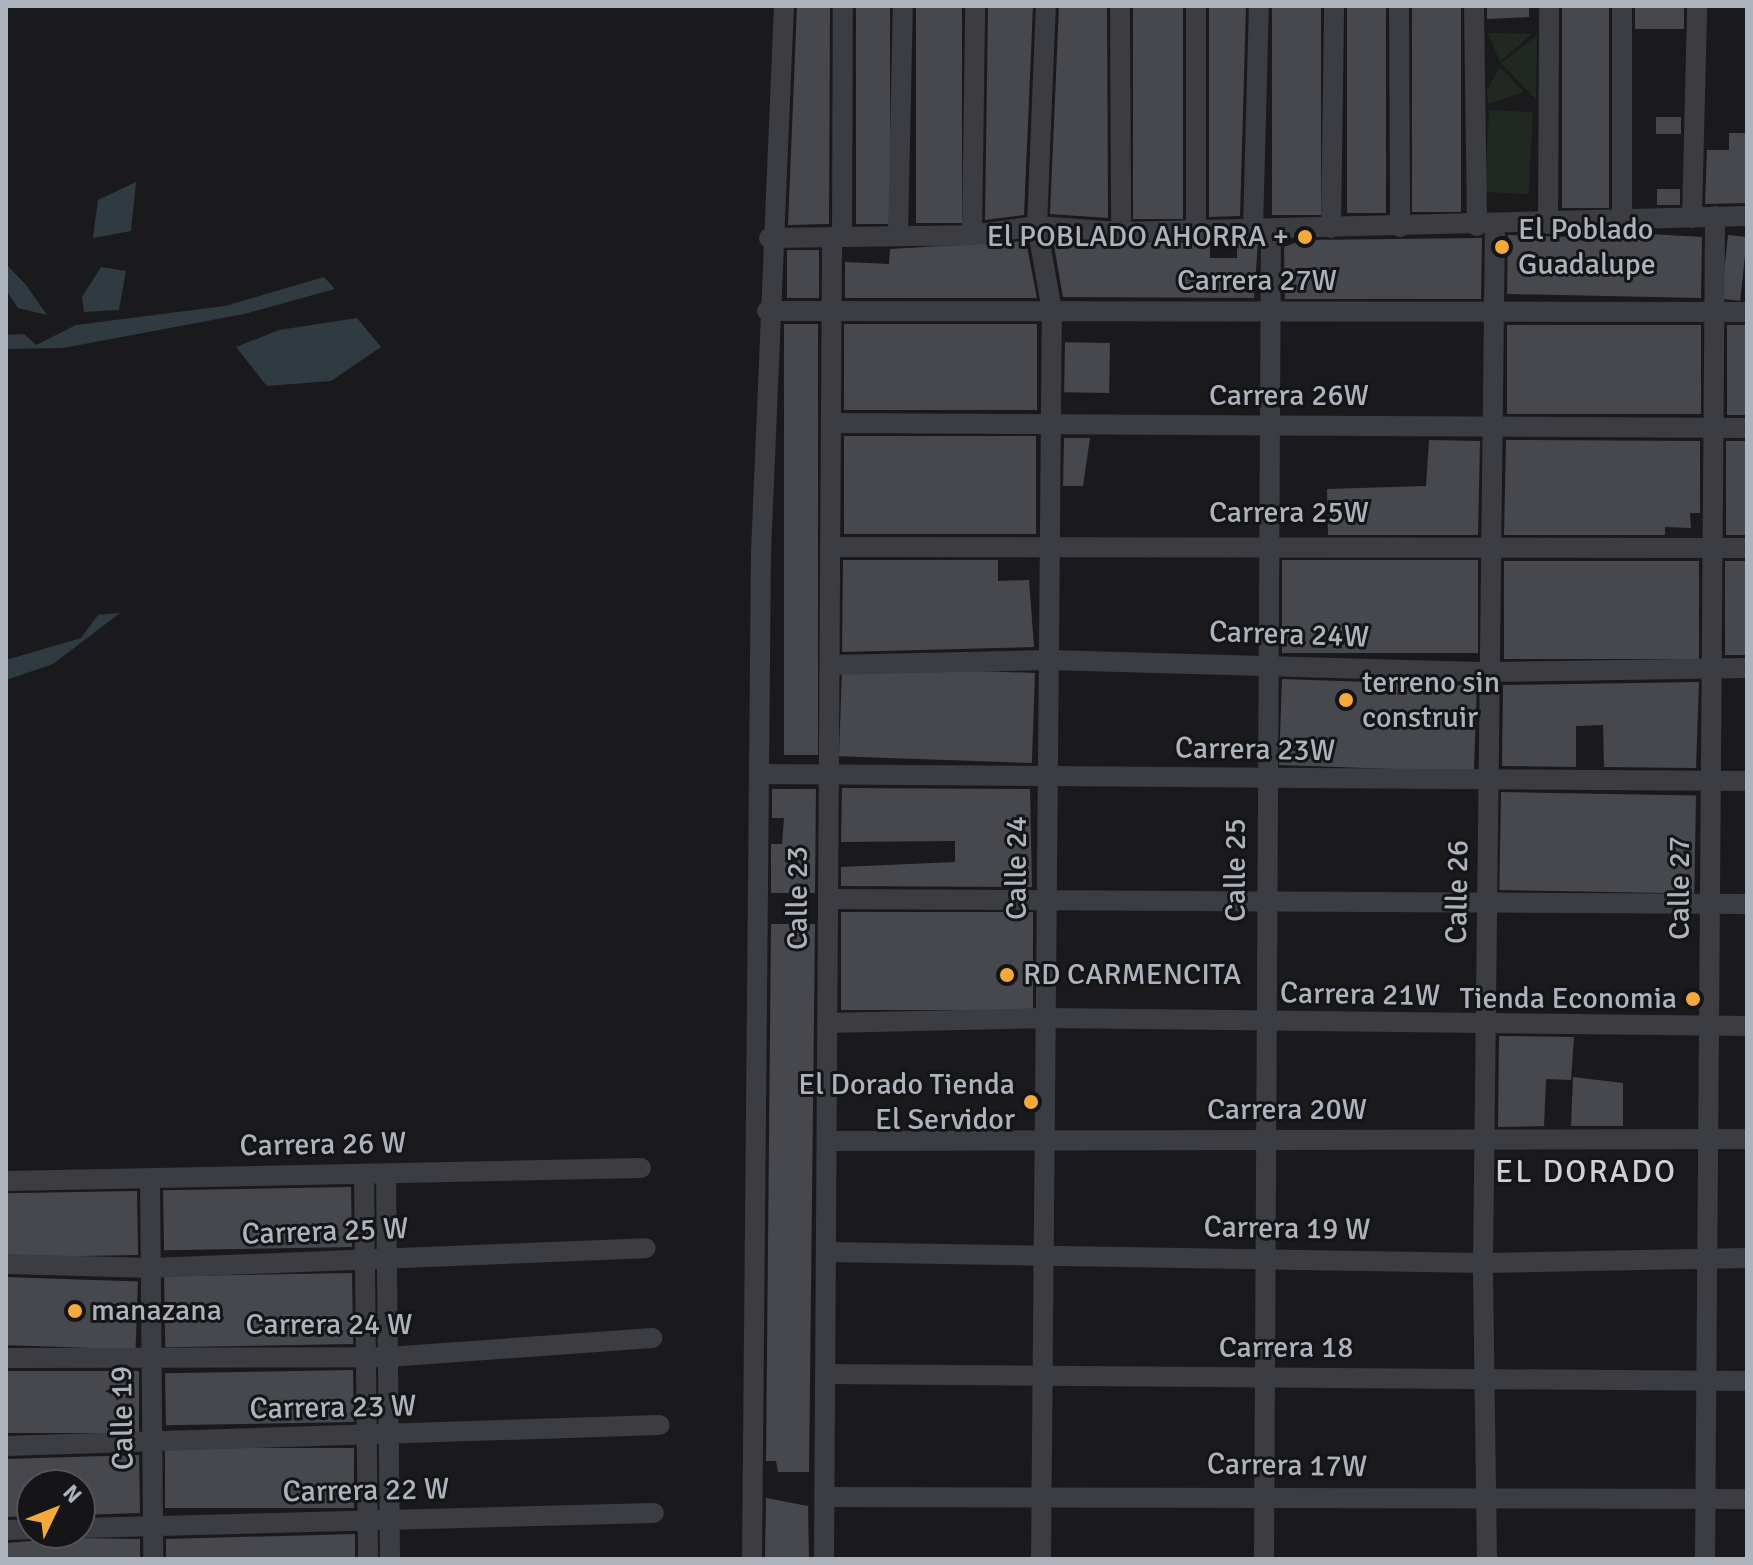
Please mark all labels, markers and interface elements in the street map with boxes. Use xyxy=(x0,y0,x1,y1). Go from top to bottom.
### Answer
place label: El Poblado Guadalupe xyxy=(1518,212,1656,282)
place label: El POBLADO AHORRA + xyxy=(987,219,1289,255)
marker: El POBLADO AHORRA + xyxy=(1296,228,1314,246)
marker: El Poblado Guadalupe xyxy=(1493,238,1511,256)
street label: Carrera 27W xyxy=(1177,263,1337,299)
street label: Carrera 26W xyxy=(1209,378,1369,414)
street label: Carrera 25W xyxy=(1209,495,1369,531)
street label: Carrera 24W xyxy=(1208,614,1370,656)
place label: terreno sin construir xyxy=(1362,665,1500,736)
marker: terreno sin construir xyxy=(1337,691,1355,709)
street label: Carrera 23W xyxy=(1175,731,1335,769)
street label: Calle 24 xyxy=(999,816,1035,920)
street label: Calle 25 xyxy=(1218,818,1254,922)
street label: Calle 27 xyxy=(1662,836,1698,940)
street label: Calle 26 xyxy=(1439,840,1477,944)
street label: Calle 23 xyxy=(780,846,816,950)
place label: RD CARMENCITA xyxy=(1023,957,1241,993)
marker: RD CARMENCITA xyxy=(998,966,1016,984)
street label: Carrera 21W xyxy=(1280,976,1440,1014)
place label: Tienda Economia xyxy=(1460,981,1677,1017)
marker: Tienda Economia xyxy=(1684,990,1702,1008)
place label: El Dorado Tienda El Servidor xyxy=(798,1067,1015,1138)
street label: Carrera 20W xyxy=(1207,1092,1367,1128)
marker: El Dorado Tienda El Servidor xyxy=(1022,1093,1040,1111)
street label: Carrera 26 W xyxy=(239,1126,407,1164)
district label: EL DORADO xyxy=(1495,1153,1677,1191)
street label: Carrera 19 W xyxy=(1203,1210,1371,1248)
street label: Carrera 25 W xyxy=(241,1211,409,1253)
place label: manazana xyxy=(91,1293,222,1329)
marker: manazana xyxy=(66,1302,84,1320)
street label: Carrera 24 W xyxy=(246,1307,412,1343)
street label: Carrera 18 xyxy=(1219,1330,1353,1366)
street label: Calle 19 xyxy=(104,1366,142,1470)
street label: Carrera 23 W xyxy=(249,1389,417,1427)
street label: Carrera 17W xyxy=(1207,1447,1367,1485)
north arrow xyxy=(16,1469,96,1549)
street label: Carrera 22 W xyxy=(282,1472,450,1510)
text: N xyxy=(57,1479,88,1508)

